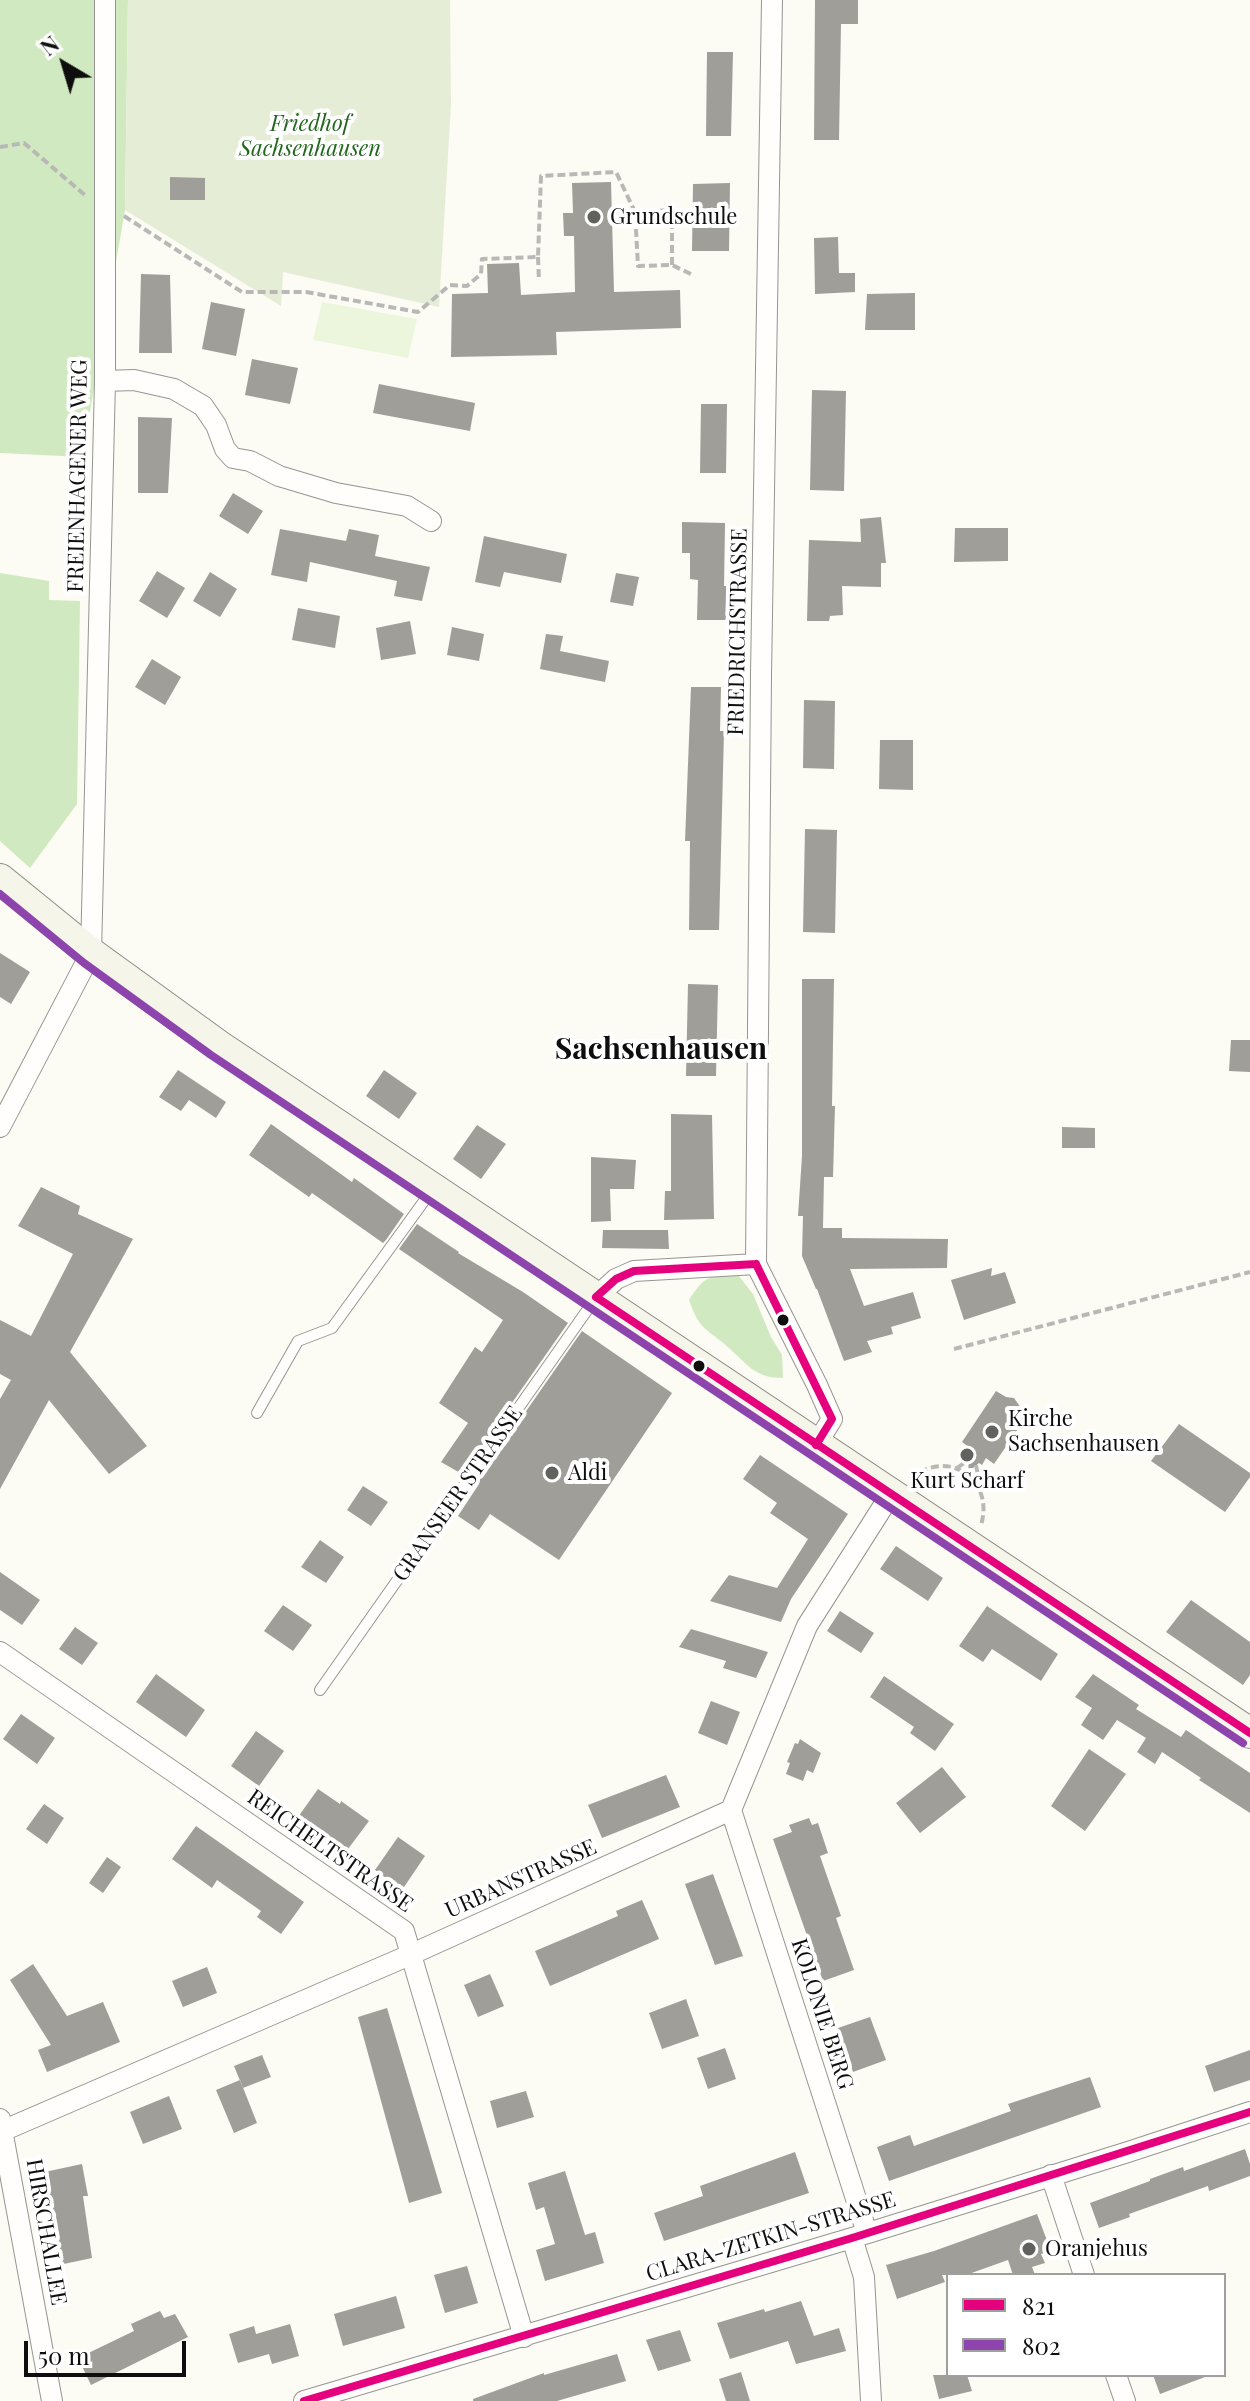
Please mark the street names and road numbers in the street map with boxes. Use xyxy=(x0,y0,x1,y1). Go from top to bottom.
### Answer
street label: FREIENHAGENER WEG xyxy=(63,359,93,593)
street label: FRIEDRICHSTRASSE xyxy=(723,528,753,736)
street label: GRANSEER STRASSE xyxy=(388,1401,528,1587)
street label: REICHELTSTRASSE xyxy=(242,1784,418,1918)
street label: URBANSTRASSE xyxy=(441,1834,601,1924)
street label: KOLONIE BERG xyxy=(785,1935,859,2093)
street label: HIRSCHALLEE xyxy=(20,2157,72,2307)
street label: CLARA-ZETKIN-STRASSE xyxy=(643,2186,899,2288)

